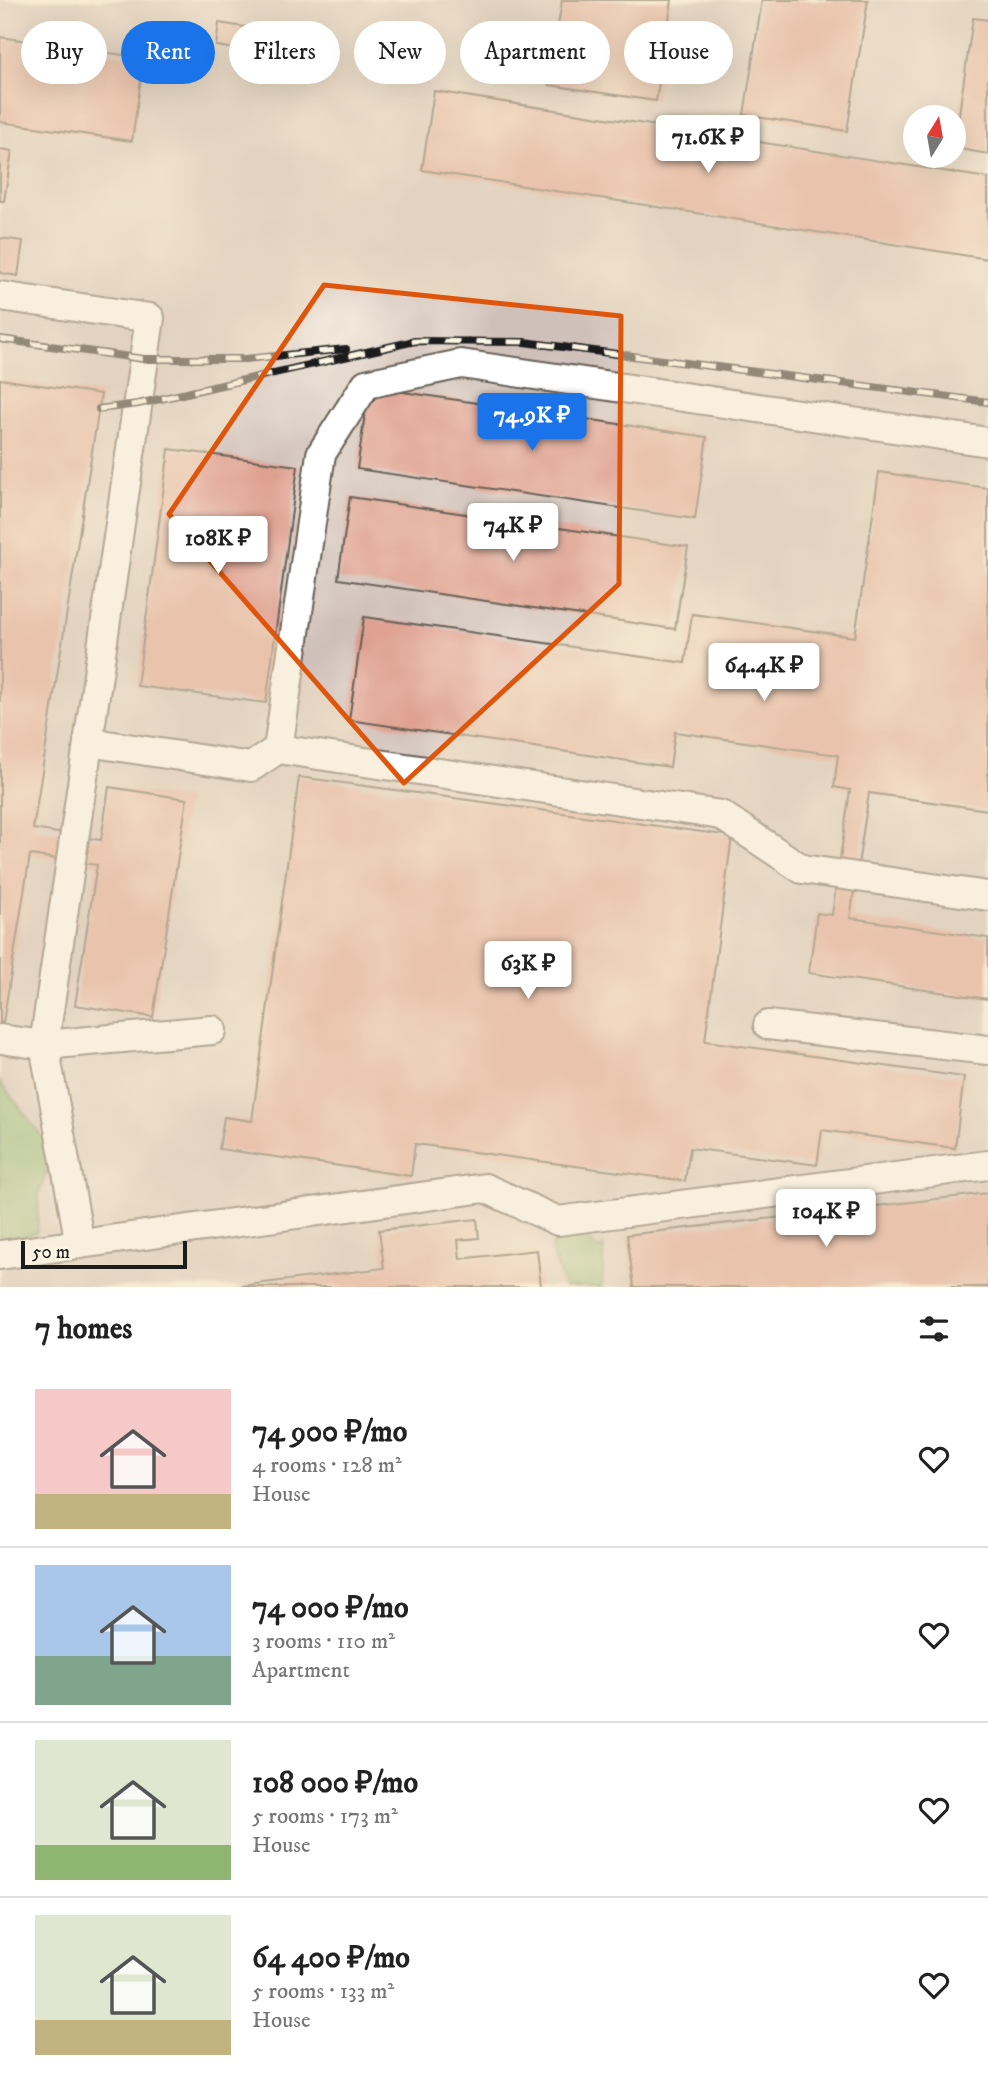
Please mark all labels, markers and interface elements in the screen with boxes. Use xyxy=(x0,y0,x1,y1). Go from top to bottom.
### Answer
chip: Buy xyxy=(21,21,107,84)
chip: Rent xyxy=(121,21,215,84)
chip: Filters xyxy=(229,21,340,84)
chip: New xyxy=(354,21,446,84)
chip: Apartment xyxy=(460,21,610,84)
chip: House xyxy=(624,21,733,84)
north arrow xyxy=(903,105,966,168)
map controls xyxy=(903,105,966,168)
pin: 71.6K ₽ xyxy=(643,116,773,175)
text: 71.6K ₽ xyxy=(672,123,744,152)
pin: 74.9K ₽ xyxy=(467,393,597,453)
text: 74.9K ₽ xyxy=(494,401,570,430)
pin: 74K ₽ xyxy=(464,504,562,563)
text: 74K ₽ xyxy=(483,511,543,540)
pin: 108K ₽ xyxy=(161,516,275,576)
text: 108K ₽ xyxy=(185,524,251,553)
pin: 64.4K ₽ xyxy=(699,644,829,703)
text: 64.4K ₽ xyxy=(724,651,804,680)
pin: 63K ₽ xyxy=(479,942,577,1001)
text: 63K ₽ xyxy=(500,949,556,978)
pin: 104K ₽ xyxy=(769,1190,883,1249)
text: 104K ₽ xyxy=(792,1197,860,1226)
scale bar xyxy=(21,1238,187,1270)
text: 50 m xyxy=(32,1241,70,1264)
icon: filters xyxy=(915,1310,953,1348)
text: 7 homes xyxy=(35,1311,132,1348)
text: 74 900 ₽/mo xyxy=(252,1414,407,1451)
icon: home xyxy=(91,1417,175,1501)
icon: heart xyxy=(915,1440,953,1478)
text: 4 rooms · 128 m² xyxy=(252,1451,402,1480)
text: House xyxy=(252,1480,310,1509)
text: 74 000 ₽/mo xyxy=(252,1590,409,1627)
icon: home xyxy=(91,1593,175,1677)
icon: heart xyxy=(915,1616,953,1654)
text: 3 rooms · 110 m² xyxy=(252,1627,395,1656)
text: Apartment xyxy=(252,1656,350,1685)
text: 108 000 ₽/mo xyxy=(252,1765,418,1802)
icon: home xyxy=(91,1768,175,1852)
icon: heart xyxy=(915,1791,953,1829)
text: 5 rooms · 173 m² xyxy=(252,1802,398,1831)
text: House xyxy=(252,1831,310,1860)
text: 64 400 ₽/mo xyxy=(252,1940,410,1977)
icon: home xyxy=(91,1943,175,2027)
icon: heart xyxy=(915,1966,953,2004)
text: 5 rooms · 133 m² xyxy=(252,1977,394,2006)
text: House xyxy=(252,2006,310,2035)

